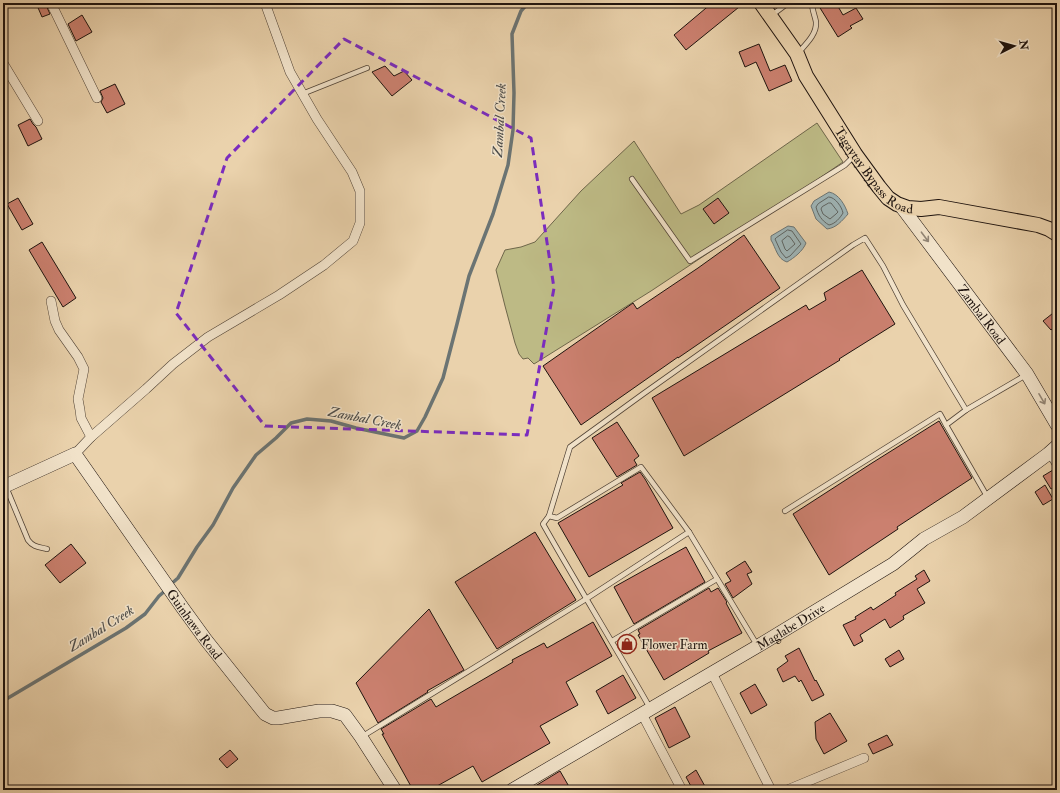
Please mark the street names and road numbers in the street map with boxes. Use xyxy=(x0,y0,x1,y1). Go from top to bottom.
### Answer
street label: Tagaytay Bypass Road xyxy=(831,124,914,217)
street label: Zambal Road xyxy=(954,282,1009,348)
street label: Guinhawa Road xyxy=(163,586,225,663)
street label: Maglabe Drive xyxy=(754,600,829,654)

